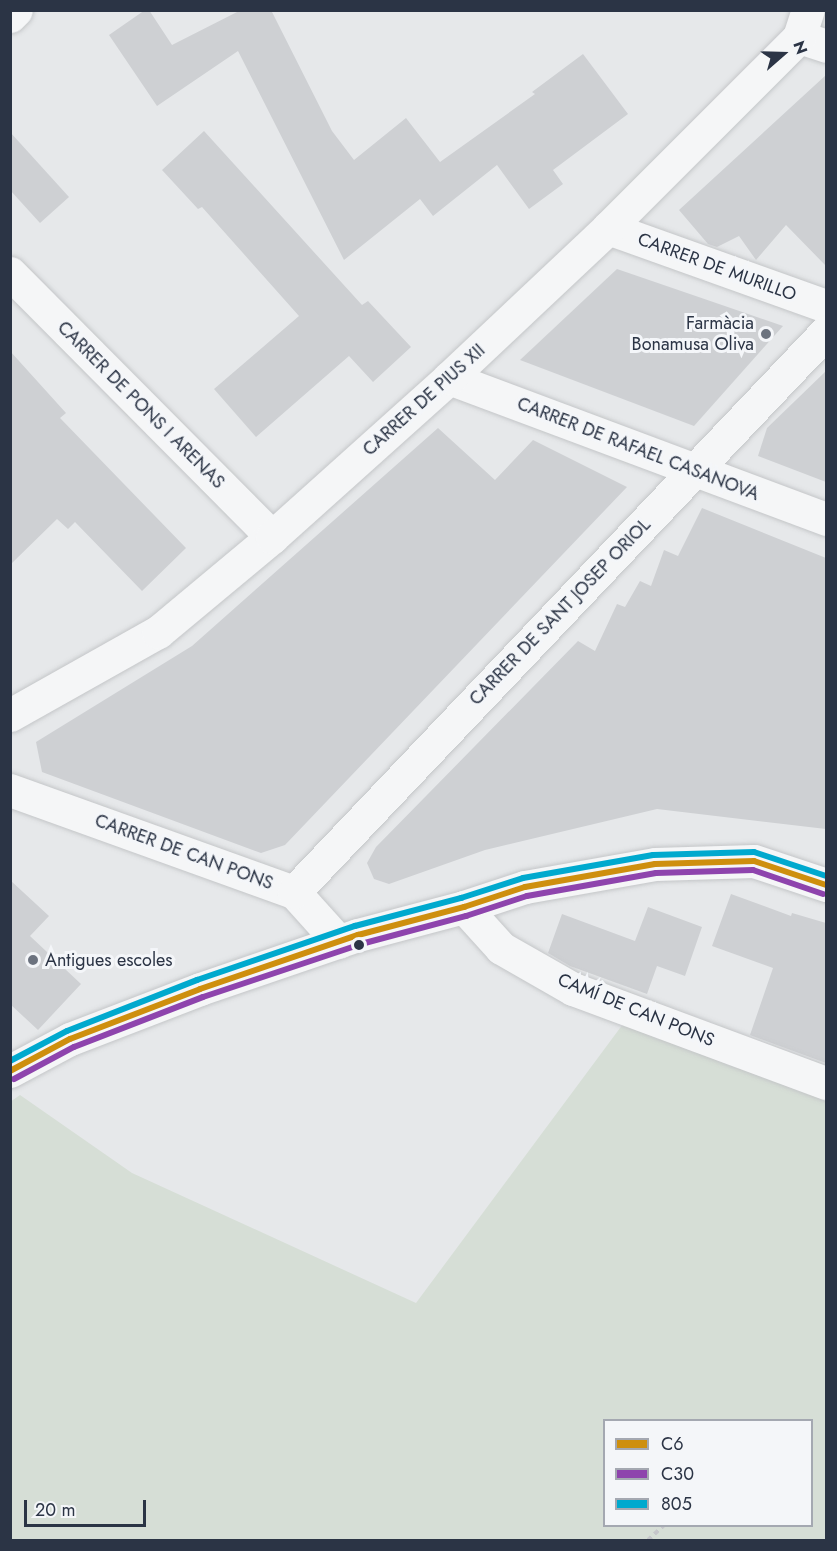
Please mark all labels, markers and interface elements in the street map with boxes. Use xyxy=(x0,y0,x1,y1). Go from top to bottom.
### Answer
north arrow xyxy=(753,24,813,84)
text: N xyxy=(787,38,813,58)
street label: CARRER DE MURILLO xyxy=(635,228,799,306)
place label: Farmàcia Bonamusa Oliva xyxy=(632,313,754,356)
street label: CARRER DE PONS I ARENAS xyxy=(53,317,229,493)
marker: Farmàcia Bonamusa Oliva xyxy=(759,327,773,341)
street label: CARRER DE PIUS XII xyxy=(359,340,489,460)
street label: CARRER DE RAFAEL CASANOVA xyxy=(514,393,762,505)
street label: CARRER DE SANT JOSEP ORIOL xyxy=(465,514,655,710)
street label: CARRER DE CAN PONS xyxy=(92,810,276,894)
unlabelled marker xyxy=(353,939,365,951)
place label: Antigues escoles xyxy=(45,949,173,971)
marker: Antigues escoles xyxy=(26,953,40,967)
street label: CAMÍ DE CAN PONS xyxy=(555,969,717,1051)
legend xyxy=(603,1419,813,1527)
text: C6 xyxy=(661,1431,684,1457)
text: C30 xyxy=(661,1461,694,1487)
scale bar xyxy=(27,1488,148,1526)
text: 805 xyxy=(661,1491,692,1517)
text: 20 m xyxy=(35,1497,75,1523)

